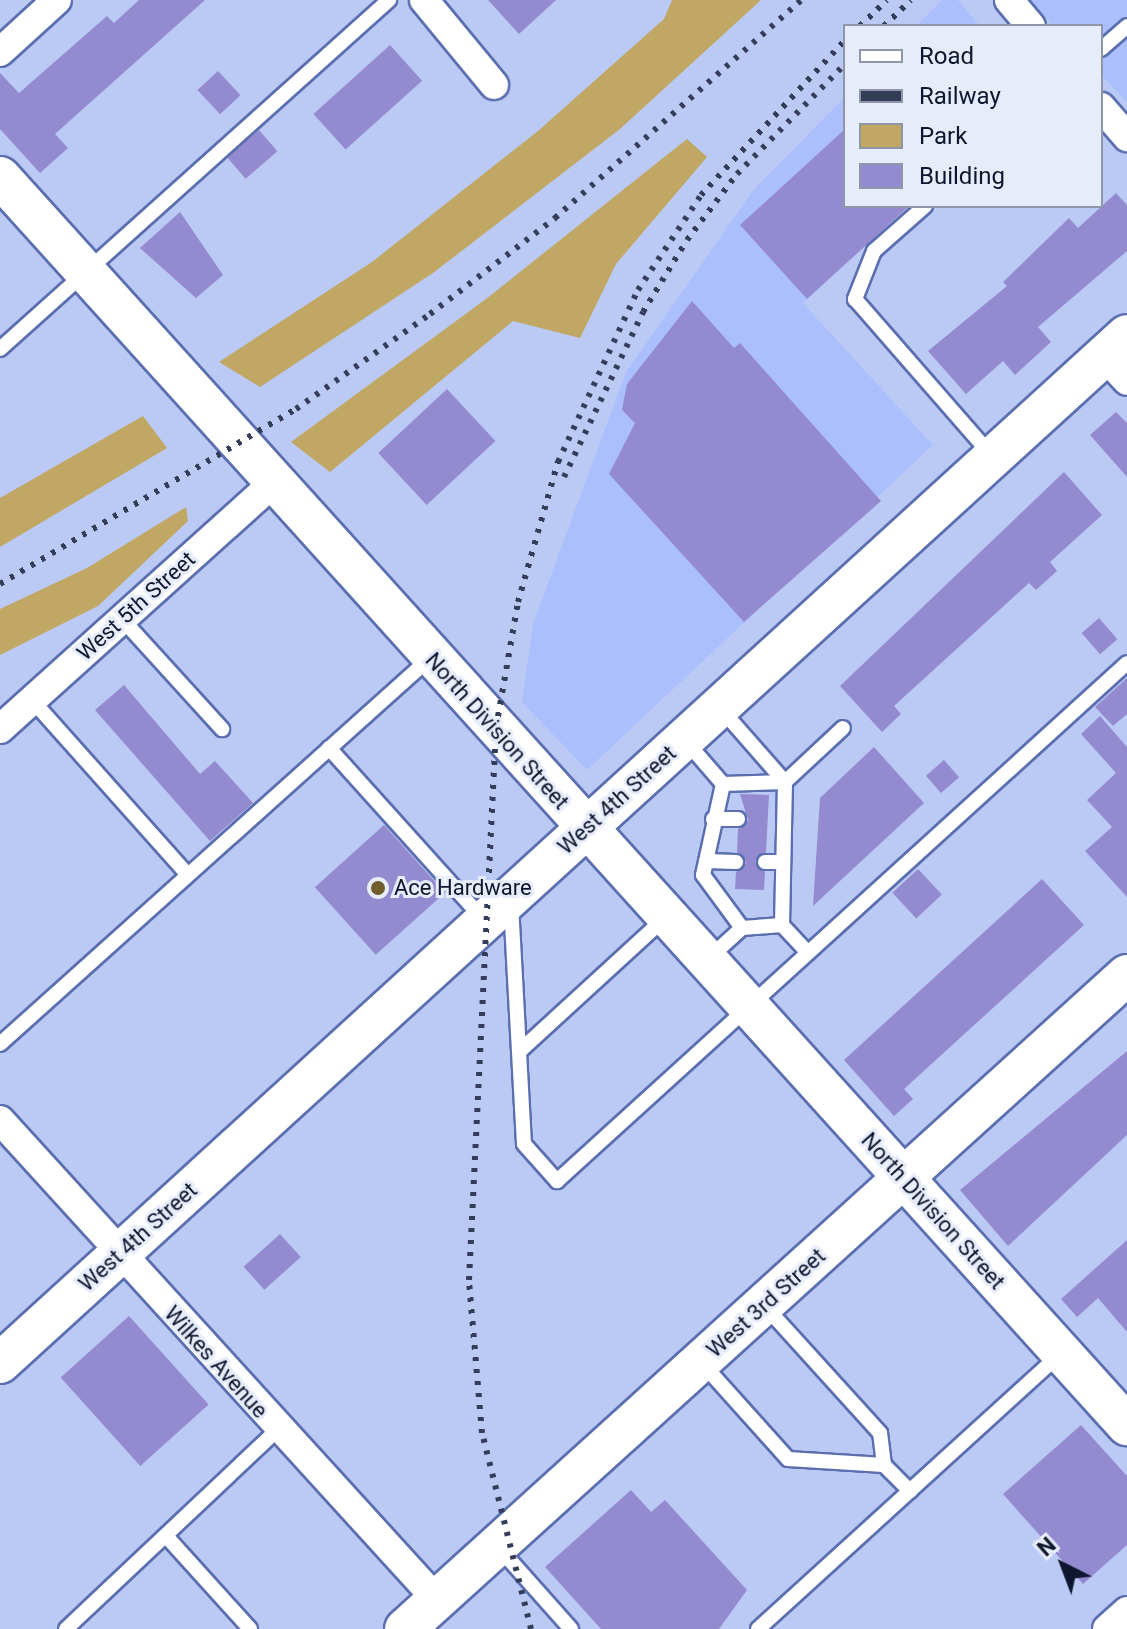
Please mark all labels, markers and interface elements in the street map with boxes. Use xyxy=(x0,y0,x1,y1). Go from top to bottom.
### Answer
legend xyxy=(843,24,1103,208)
text: Road xyxy=(919,42,974,70)
text: Railway xyxy=(919,82,1001,110)
text: Park xyxy=(919,122,967,150)
text: Building xyxy=(919,162,1005,190)
street label: West 5th Street xyxy=(71,546,201,666)
street label: North Division Street xyxy=(420,647,574,815)
street label: West 4th Street xyxy=(552,740,682,860)
place label: Ace Hardware xyxy=(394,875,532,901)
marker: Ace Hardware xyxy=(369,879,387,897)
street label: North Division Street xyxy=(856,1127,1010,1295)
street label: West 4th Street xyxy=(73,1177,203,1297)
street label: West 3rd Street xyxy=(701,1243,831,1363)
street label: Wilkes Avenue xyxy=(159,1301,273,1423)
north arrow xyxy=(1023,1525,1103,1605)
text: N xyxy=(1032,1532,1061,1561)

